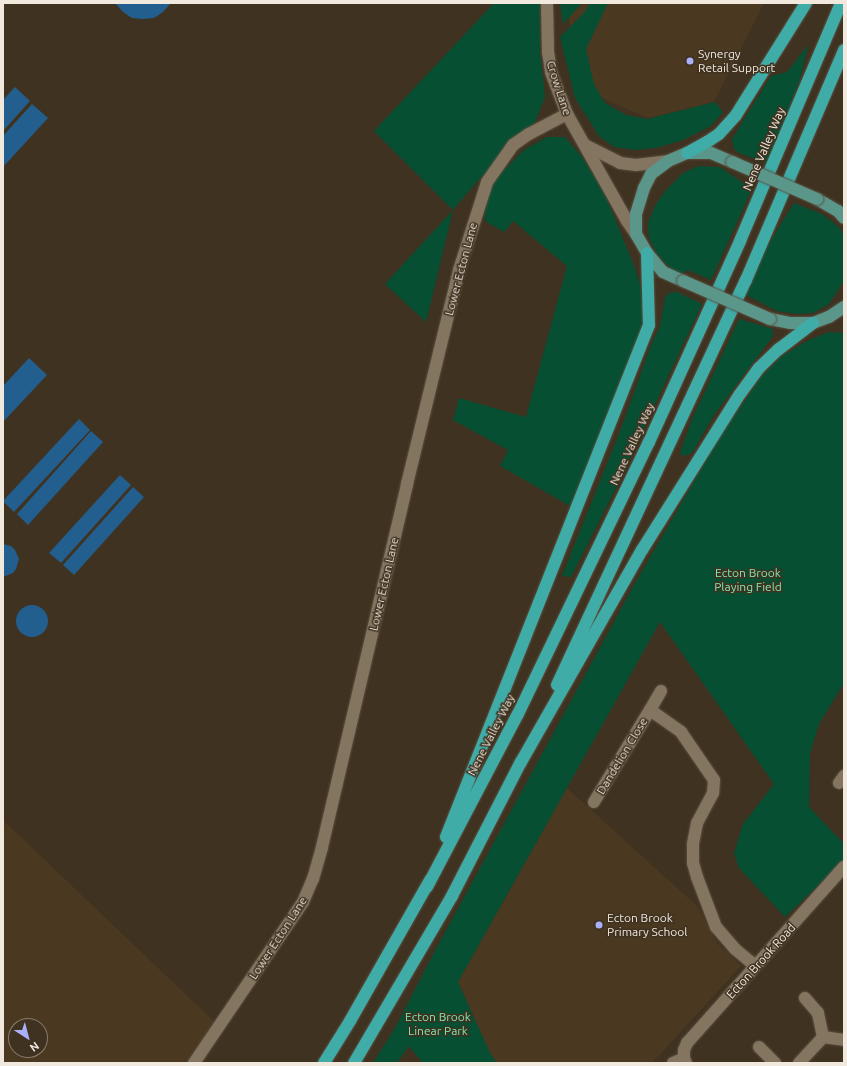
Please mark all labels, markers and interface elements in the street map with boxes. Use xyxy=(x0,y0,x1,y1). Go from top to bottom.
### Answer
place label: Synergy Retail Support xyxy=(698,47,775,75)
marker: Synergy Retail Support xyxy=(685,56,695,66)
street label: Crow Lane xyxy=(543,59,575,117)
street label: Nene Valley Way xyxy=(740,105,788,193)
street label: Lower Ecton Lane xyxy=(442,221,480,317)
street label: Nene Valley Way xyxy=(607,401,657,487)
street label: Lower Ecton Lane xyxy=(366,536,402,632)
park label: Ecton Brook Playing Field xyxy=(714,566,782,594)
street label: Nene Valley Way xyxy=(464,692,518,778)
street label: Dandelion Close xyxy=(593,715,651,797)
street label: Lower Ecton Lane xyxy=(246,894,310,982)
place label: Ecton Brook Primary School xyxy=(607,911,687,939)
marker: Ecton Brook Primary School xyxy=(594,920,604,930)
street label: Ecton Brook Road xyxy=(723,920,799,1002)
park label: Ecton Brook Linear Park xyxy=(405,1010,471,1038)
north arrow xyxy=(8,1018,48,1058)
text: N xyxy=(28,1040,41,1054)

